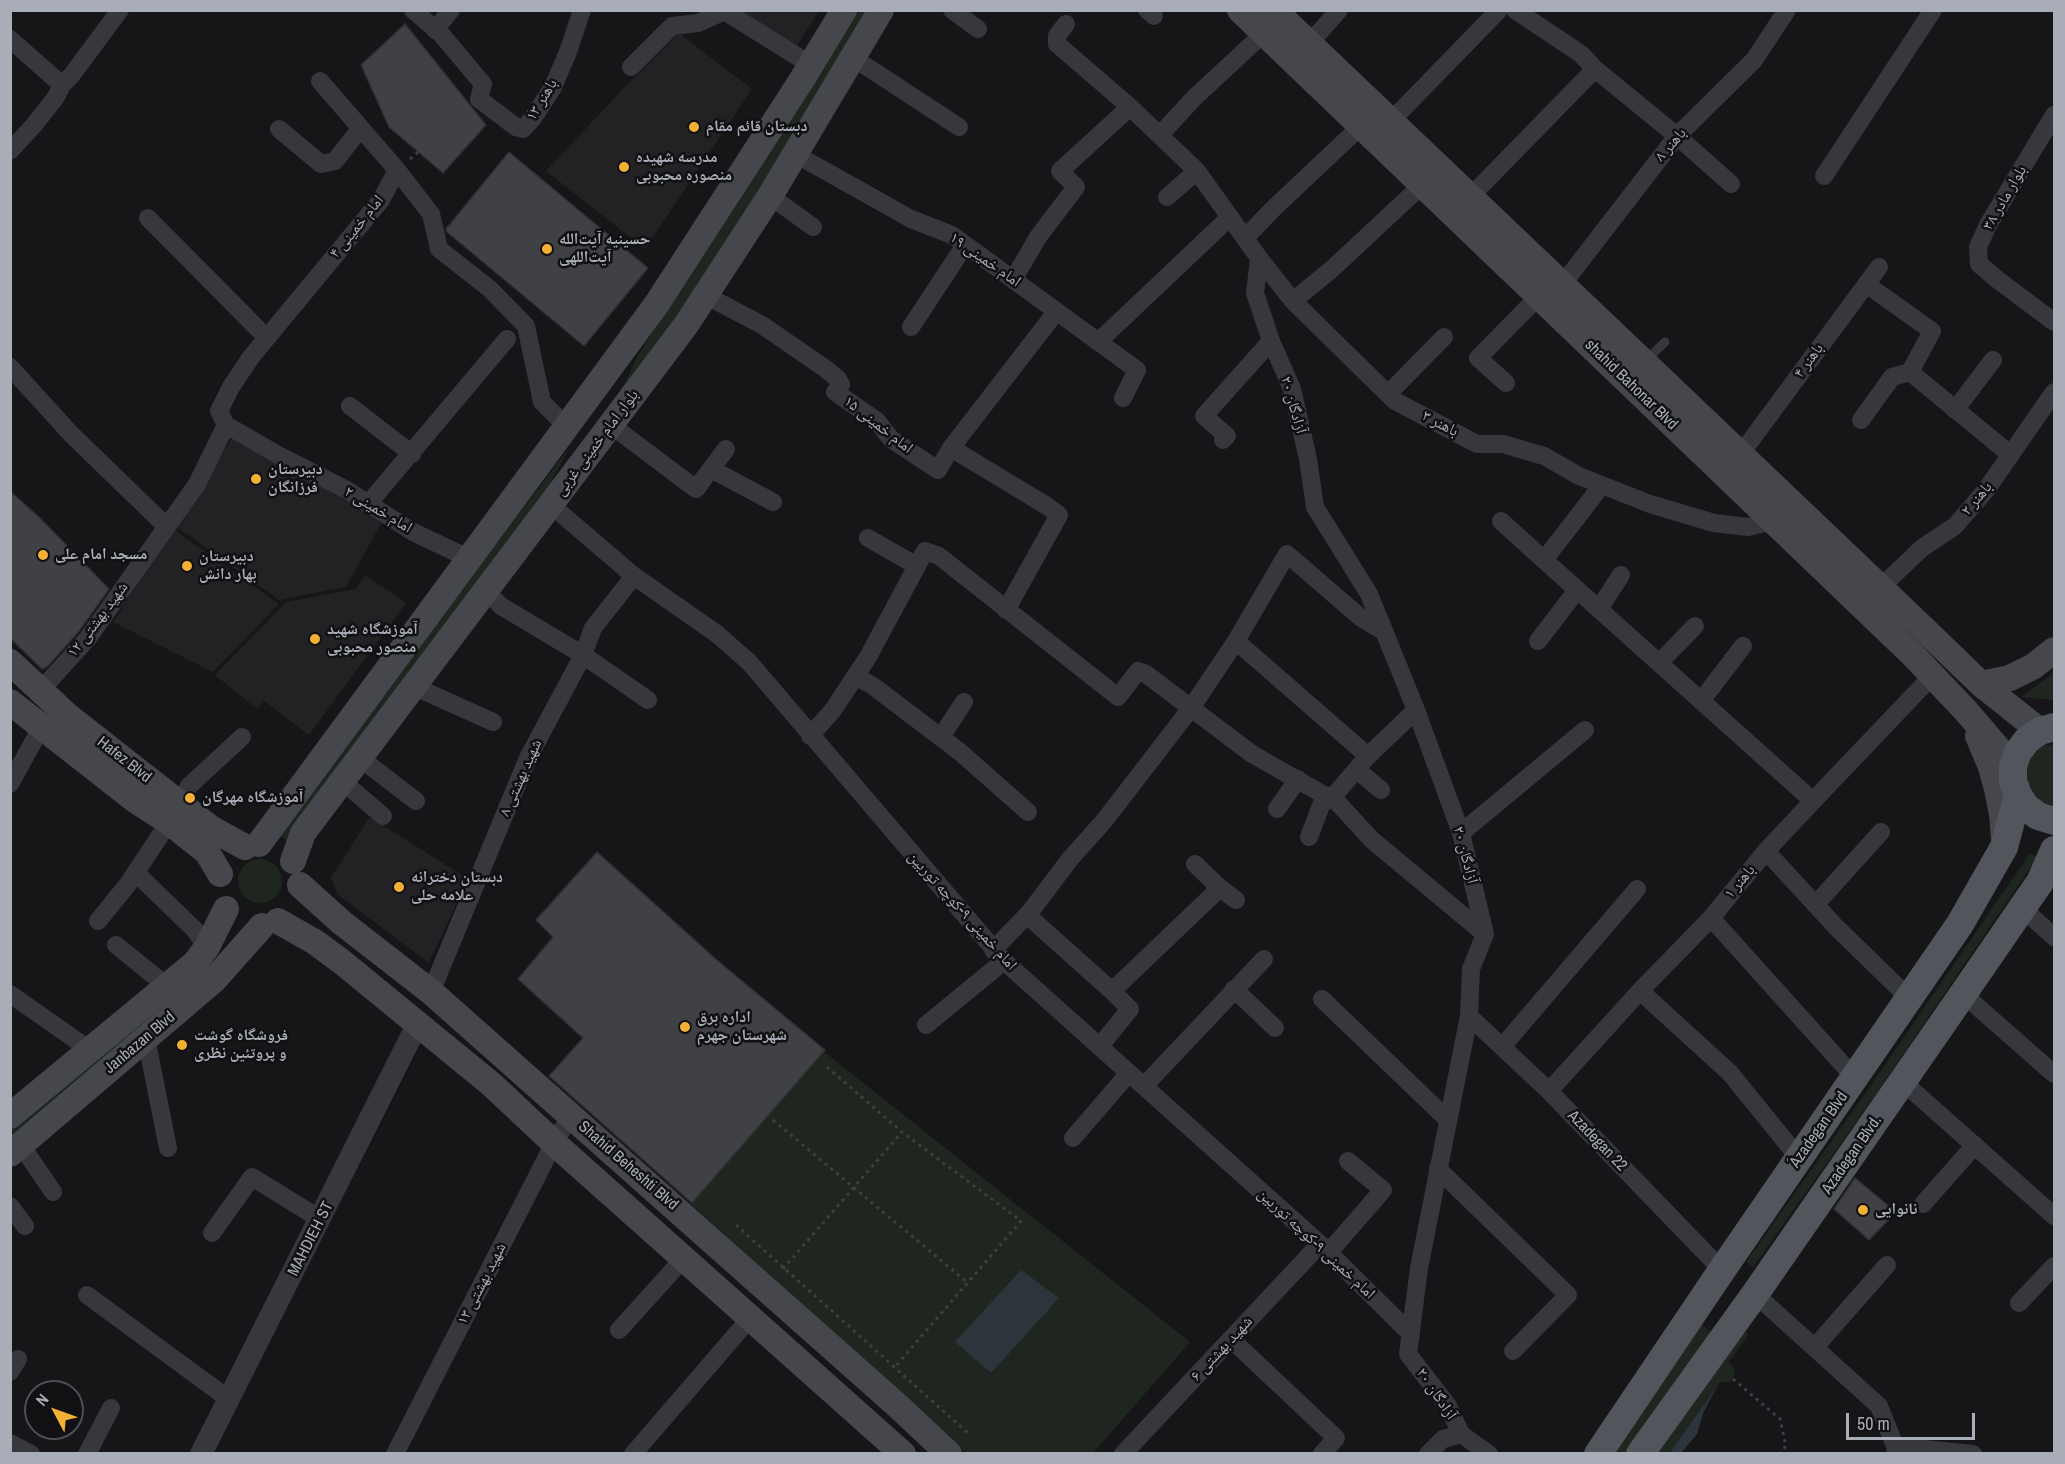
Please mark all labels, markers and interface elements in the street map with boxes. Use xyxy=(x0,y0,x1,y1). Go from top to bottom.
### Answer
street label: باهنر ۱۳ xyxy=(522,75,562,125)
place label: دبستان قائم مقام xyxy=(706,117,807,137)
marker: دبستان قائم مقام xyxy=(687,120,701,134)
street label: باهنر ۸ xyxy=(1651,124,1691,166)
place label: مدرسه شهیده منصوره محبوبی xyxy=(636,148,732,186)
marker: مدرسه شهیده منصوره محبوبی xyxy=(617,160,631,174)
street label: بلوار مادر ۳۸ xyxy=(1979,162,2031,234)
street label: امام خمینی ۴ xyxy=(326,192,388,262)
street label: امام خمینی ۱۹ xyxy=(946,228,1024,292)
place label: حسینیه آیت‌الله آیت‌اللهی xyxy=(559,230,650,268)
marker: حسینیه آیت‌الله آیت‌اللهی xyxy=(540,242,554,256)
street label: shahid Bahonar Blvd xyxy=(1581,336,1681,434)
street label: باهنر ۴ xyxy=(1790,340,1828,382)
street label: آزادگان ۲۰ xyxy=(1276,374,1310,436)
street label: بلوار امام خمینی غربی xyxy=(551,386,643,500)
street label: امام خمینی ۱۵ xyxy=(839,392,917,458)
street label: باهنر ۳ xyxy=(1418,407,1462,441)
place label: دبیرستان فرزانگان xyxy=(268,460,323,498)
marker: دبیرستان فرزانگان xyxy=(249,472,263,486)
street label: باهنر ۲ xyxy=(1957,478,1997,520)
street label: امام خمینی ۲ xyxy=(341,482,415,538)
place label: مسجد امام علی xyxy=(55,545,147,565)
place label: دبیرستان بهار دانش xyxy=(199,547,257,585)
marker: مسجد امام علی xyxy=(36,548,50,562)
marker: دبیرستان بهار دانش xyxy=(180,559,194,573)
street label: شهید بهشتی ۱۲ xyxy=(63,578,133,662)
place label: آموزشگاه شهید منصور محبوبی xyxy=(327,620,418,658)
marker: آموزشگاه شهید منصور محبوبی xyxy=(308,632,322,646)
street label: Hafez Blvd xyxy=(93,733,155,787)
street label: شهید بهشتی ۸ xyxy=(495,737,547,819)
place label: آموزشگاه مهرگان xyxy=(202,788,303,808)
marker: آموزشگاه مهرگان xyxy=(183,791,197,805)
street label: آزادگان ۲۰ xyxy=(1448,824,1482,886)
street label: امام خمینی ۹-کوچه توربین xyxy=(903,847,1021,975)
street label: باهنر ۱ xyxy=(1720,861,1760,903)
place label: دبستان دخترانه علامه حلی xyxy=(411,868,503,906)
marker: دبستان دخترانه علامه حلی xyxy=(392,880,406,894)
street label: Janbazan Blvd xyxy=(101,1008,179,1078)
place label: اداره برق شهرستان جهرم xyxy=(697,1008,787,1046)
marker: اداره برق شهرستان جهرم xyxy=(678,1020,692,1034)
place label: فروشگاه گوشت و پروتئین نظری xyxy=(194,1026,288,1064)
marker: فروشگاه گوشت و پروتئین نظری xyxy=(175,1038,189,1052)
street label: َAzadegan Blvd xyxy=(1786,1088,1852,1172)
street label: Azadegan 22 xyxy=(1563,1107,1631,1175)
street label: Azadegan Blvd. xyxy=(1818,1112,1886,1198)
street label: Shahid Beheshti Blvd xyxy=(574,1117,682,1215)
street label: امام خمینی ۹-کوچه توربین xyxy=(1253,1185,1379,1303)
street label: MAHDIEH ST xyxy=(284,1199,338,1279)
place label: نانوایی xyxy=(1875,1200,1917,1220)
marker: نانوایی xyxy=(1856,1203,1870,1217)
street label: شهید بهشتی ۱۳ xyxy=(453,1240,511,1328)
street label: شهید بهشتی ۶ xyxy=(1187,1312,1257,1386)
street label: آزادگان ۲۰ xyxy=(1412,1364,1460,1424)
north arrow xyxy=(24,1380,84,1440)
text: N xyxy=(31,1389,53,1410)
scale bar xyxy=(1849,1401,1978,1439)
text: 50 m xyxy=(1857,1411,1890,1436)

